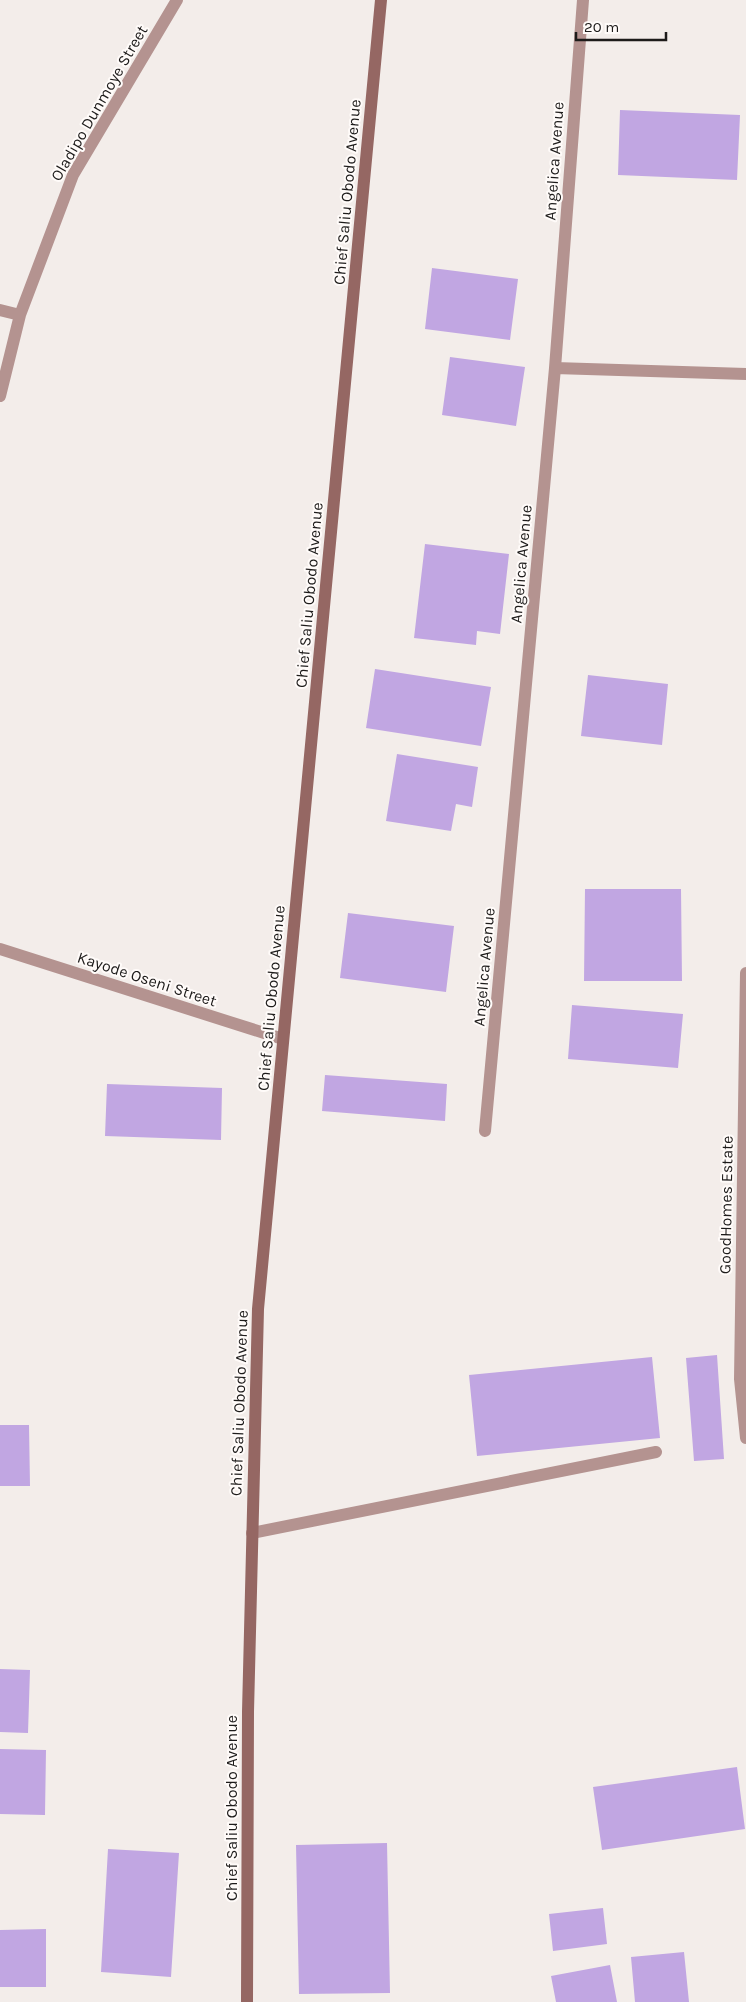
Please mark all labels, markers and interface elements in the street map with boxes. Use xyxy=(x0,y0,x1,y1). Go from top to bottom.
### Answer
scale bar xyxy=(576,10,666,42)
text: 20 m xyxy=(584,18,619,36)
street label: Oladipo Dunmoye Street xyxy=(47,22,151,184)
street label: Chief Saliu Obodo Avenue xyxy=(329,98,365,286)
street label: Angelica Avenue xyxy=(540,101,568,221)
street label: Chief Saliu Obodo Avenue xyxy=(291,501,327,689)
street label: Angelica Avenue xyxy=(506,504,536,624)
street label: Chief Saliu Obodo Avenue xyxy=(253,904,289,1092)
street label: Angelica Avenue xyxy=(469,907,499,1027)
street label: Kayode Oseni Street xyxy=(75,948,219,1010)
street label: GoodHomes Estate xyxy=(715,1136,737,1274)
street label: Chief Saliu Obodo Avenue xyxy=(226,1310,252,1496)
street label: Chief Saliu Obodo Avenue xyxy=(222,1715,241,1901)

